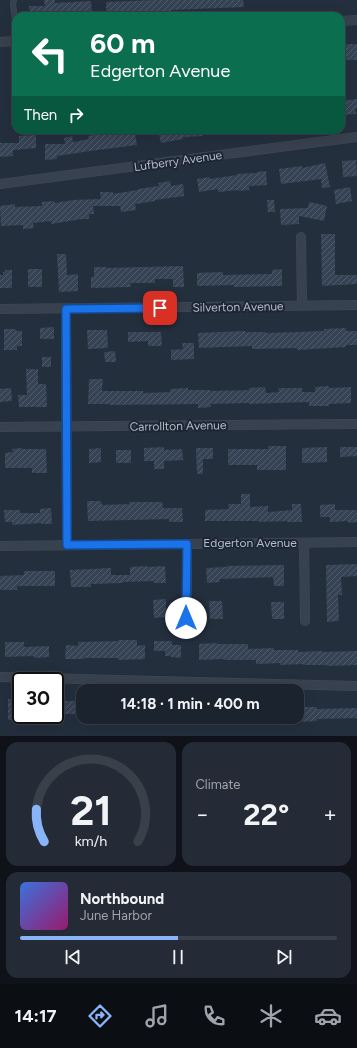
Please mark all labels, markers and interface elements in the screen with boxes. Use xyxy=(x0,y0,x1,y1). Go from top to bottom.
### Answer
text: 60 m xyxy=(90,26,155,60)
icon: left xyxy=(24,28,76,80)
text: Edgerton Avenue xyxy=(90,60,230,82)
icon: right xyxy=(65,104,87,126)
text: Then xyxy=(24,106,57,124)
street label: Lufberry Avenue xyxy=(133,148,223,174)
pin xyxy=(143,291,177,325)
icon: arrive xyxy=(149,297,171,319)
street label: Silverton Avenue xyxy=(192,299,284,315)
street label: Carrollton Avenue xyxy=(129,418,227,434)
street label: Edgerton Avenue xyxy=(203,536,297,550)
position arrow xyxy=(165,597,207,639)
speed limit sign: 30 xyxy=(12,672,64,724)
text: 14:18 · 1 min · 400 m xyxy=(121,695,259,713)
text: Climate xyxy=(196,777,240,792)
text: 21 xyxy=(70,785,112,835)
text: 22° xyxy=(243,796,289,833)
text: − xyxy=(196,801,209,828)
text: + xyxy=(323,801,337,828)
text: km/h xyxy=(74,832,107,850)
text: Northbound xyxy=(80,890,164,908)
text: June Harbor xyxy=(80,908,152,923)
icon: previous xyxy=(62,946,84,968)
icon: pause xyxy=(167,946,189,968)
icon: next xyxy=(273,946,295,968)
icon: directions xyxy=(86,1002,114,1030)
icon: music xyxy=(143,1002,171,1030)
icon: phone xyxy=(200,1002,228,1030)
icon: climate xyxy=(257,1002,285,1030)
icon: car xyxy=(314,1002,342,1030)
text: 14:17 xyxy=(15,1005,57,1027)

